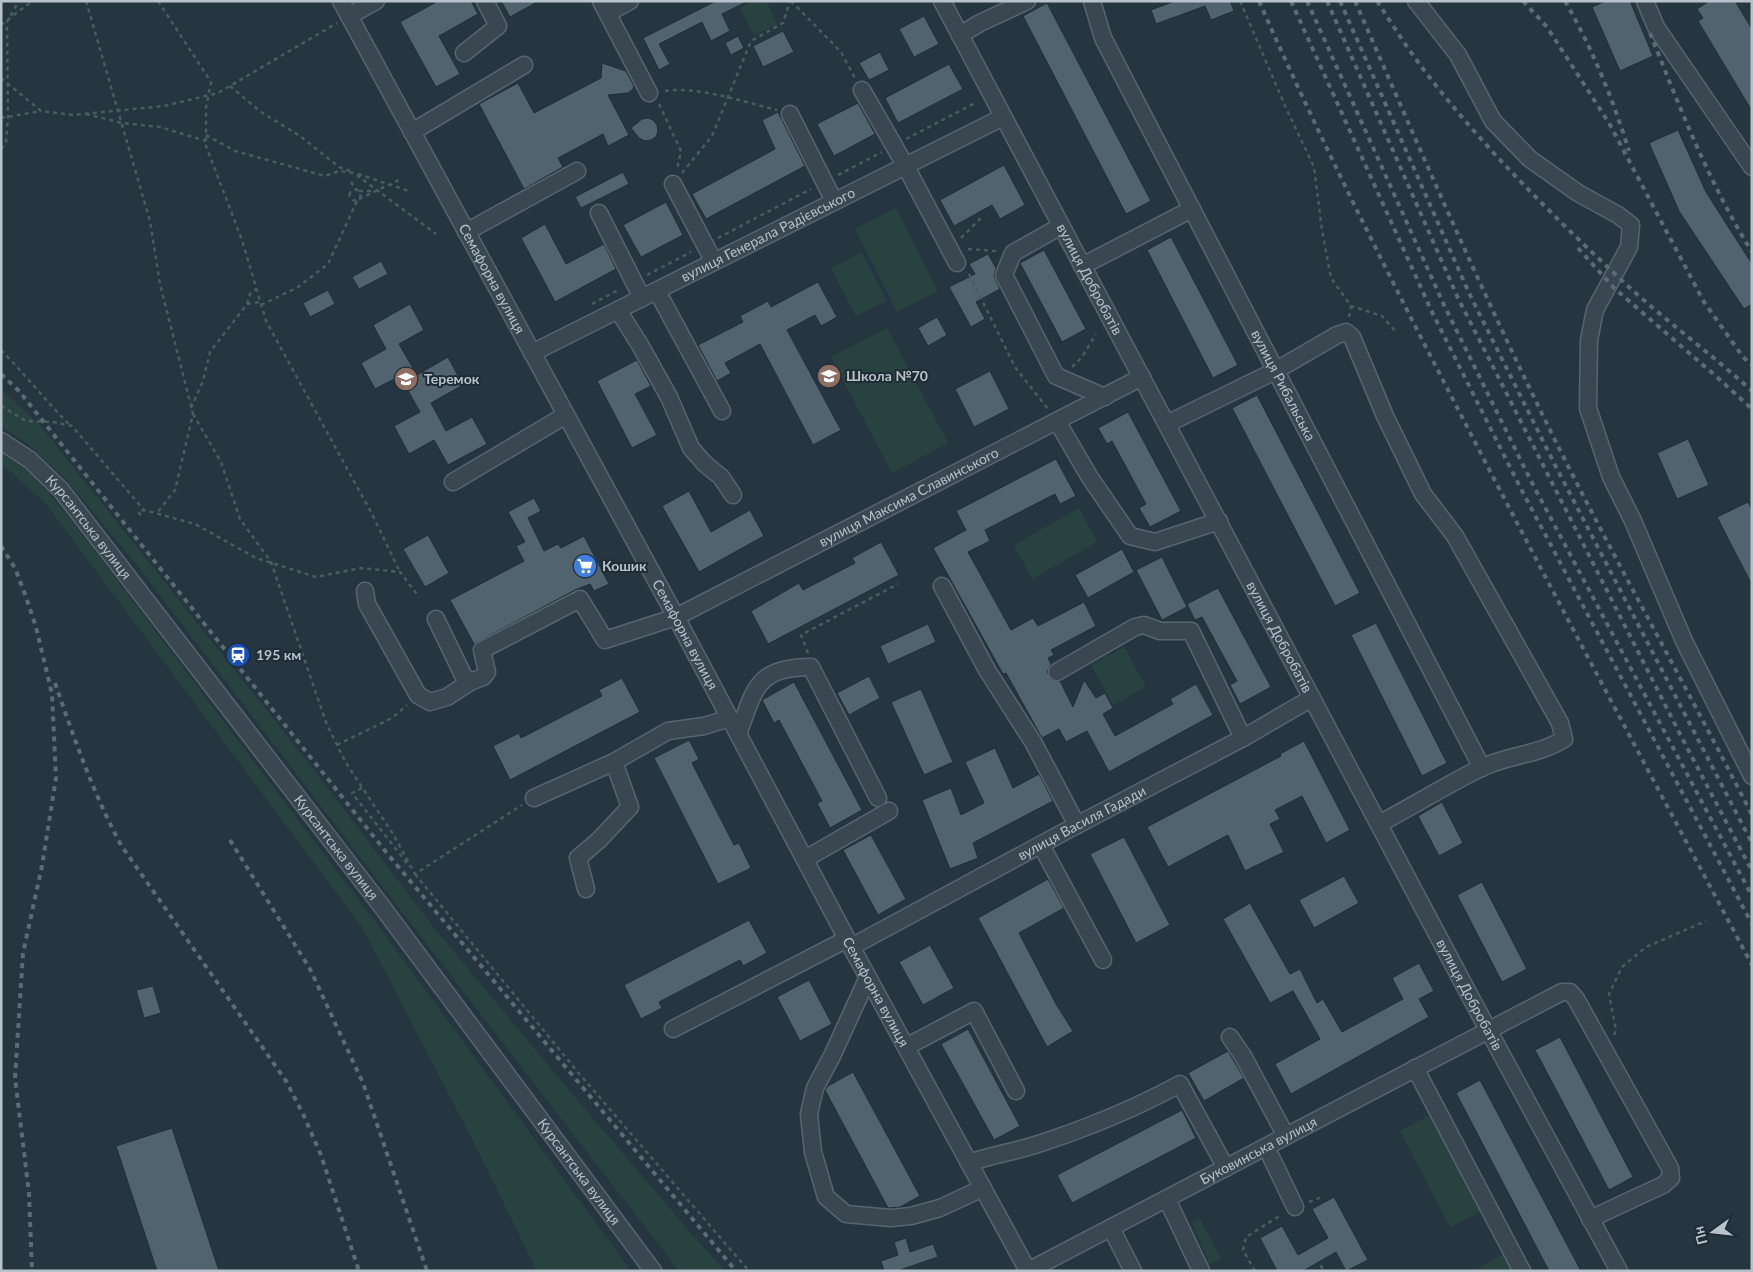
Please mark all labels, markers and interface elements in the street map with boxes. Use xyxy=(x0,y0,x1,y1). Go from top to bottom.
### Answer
street label: вулиця Генерала Радієвського xyxy=(678,184,858,285)
street label: Семафорна вулиця xyxy=(456,220,529,336)
street label: вулиця Добробатів xyxy=(1054,220,1127,338)
street label: вулиця Рибальська xyxy=(1248,327,1320,444)
school or university icon: Школа №70 xyxy=(816,363,842,389)
school or university icon: Теремок xyxy=(393,366,419,392)
place label: Школа №70 xyxy=(846,367,928,384)
place label: Теремок xyxy=(424,370,480,387)
street label: вулиця Максима Славинського xyxy=(816,443,1001,550)
street label: Курсантська вулиця xyxy=(43,471,135,582)
supermarket icon: Кошик xyxy=(572,553,598,579)
place label: Кошик xyxy=(602,557,647,574)
street label: Семафорна вулиця xyxy=(649,576,722,692)
street label: вулиця Добробатів xyxy=(1243,578,1316,695)
station icon: 195 км xyxy=(225,642,251,668)
place label: 195 км xyxy=(256,646,301,663)
street label: вулиця Василя Гадади xyxy=(1014,782,1149,863)
street label: Курсантська вулиця xyxy=(291,791,383,903)
street label: Семафорна вулиця xyxy=(839,934,913,1050)
street label: вулиця Добробатів xyxy=(1433,936,1507,1053)
street label: Буковинська вулиця xyxy=(1197,1113,1320,1188)
street label: Курсантська вулиця xyxy=(534,1115,625,1228)
north arrow xyxy=(1688,1207,1738,1257)
text: Пн xyxy=(1689,1224,1711,1247)

